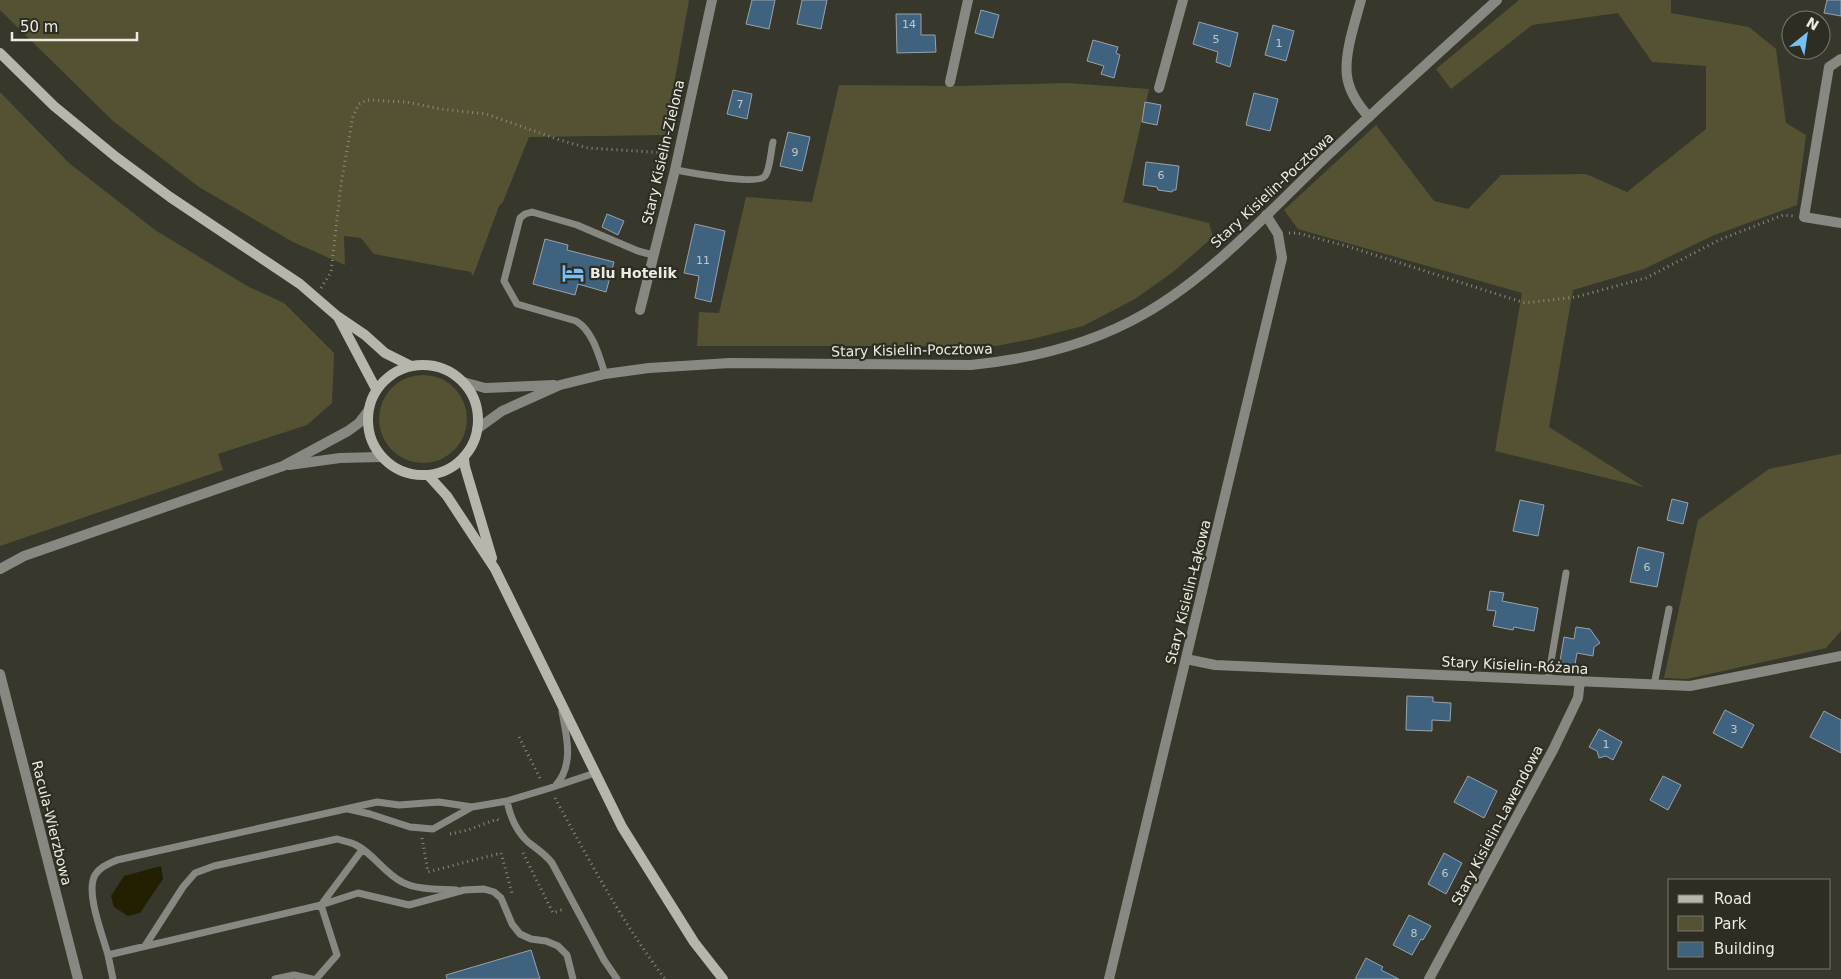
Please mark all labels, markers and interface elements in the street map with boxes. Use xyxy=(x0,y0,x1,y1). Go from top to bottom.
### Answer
scale bar xyxy=(12,10,138,42)
north arrow xyxy=(1781,10,1831,60)
text: N xyxy=(1803,14,1822,34)
text: 50 m xyxy=(20,18,58,36)
house number: 14 xyxy=(902,18,916,31)
house number: 5 xyxy=(1213,33,1220,46)
house number: 1 xyxy=(1276,37,1283,50)
street label: Stary Kisielin-Zielona xyxy=(639,78,687,226)
house number: 7 xyxy=(737,98,744,111)
street label: Stary Kisielin-Pocztowa xyxy=(1207,129,1337,251)
house number: 9 xyxy=(792,146,799,159)
house number: 6 xyxy=(1158,169,1165,182)
house number: 11 xyxy=(696,254,710,267)
hotel icon: Blu Hotelik xyxy=(560,260,586,286)
place label: Blu Hotelik xyxy=(590,265,677,281)
street label: Stary Kisielin-Pocztowa xyxy=(831,341,993,359)
street label: Stary Kisielin-Łąkowa xyxy=(1162,518,1214,666)
house number: 6 xyxy=(1644,561,1651,574)
street label: Stary Kisielin-Różana xyxy=(1441,653,1589,677)
house number: 3 xyxy=(1731,723,1738,736)
house number: 1 xyxy=(1603,738,1610,751)
street label: Stary Kisielin-Lawendowa xyxy=(1448,742,1546,908)
street label: Racula-Wierzbowa xyxy=(29,759,75,887)
house number: 6 xyxy=(1442,867,1449,880)
legend xyxy=(1668,879,1831,969)
text: Road xyxy=(1714,890,1752,908)
text: Park xyxy=(1714,915,1747,933)
house number: 8 xyxy=(1411,927,1418,940)
text: Building xyxy=(1714,940,1775,958)

